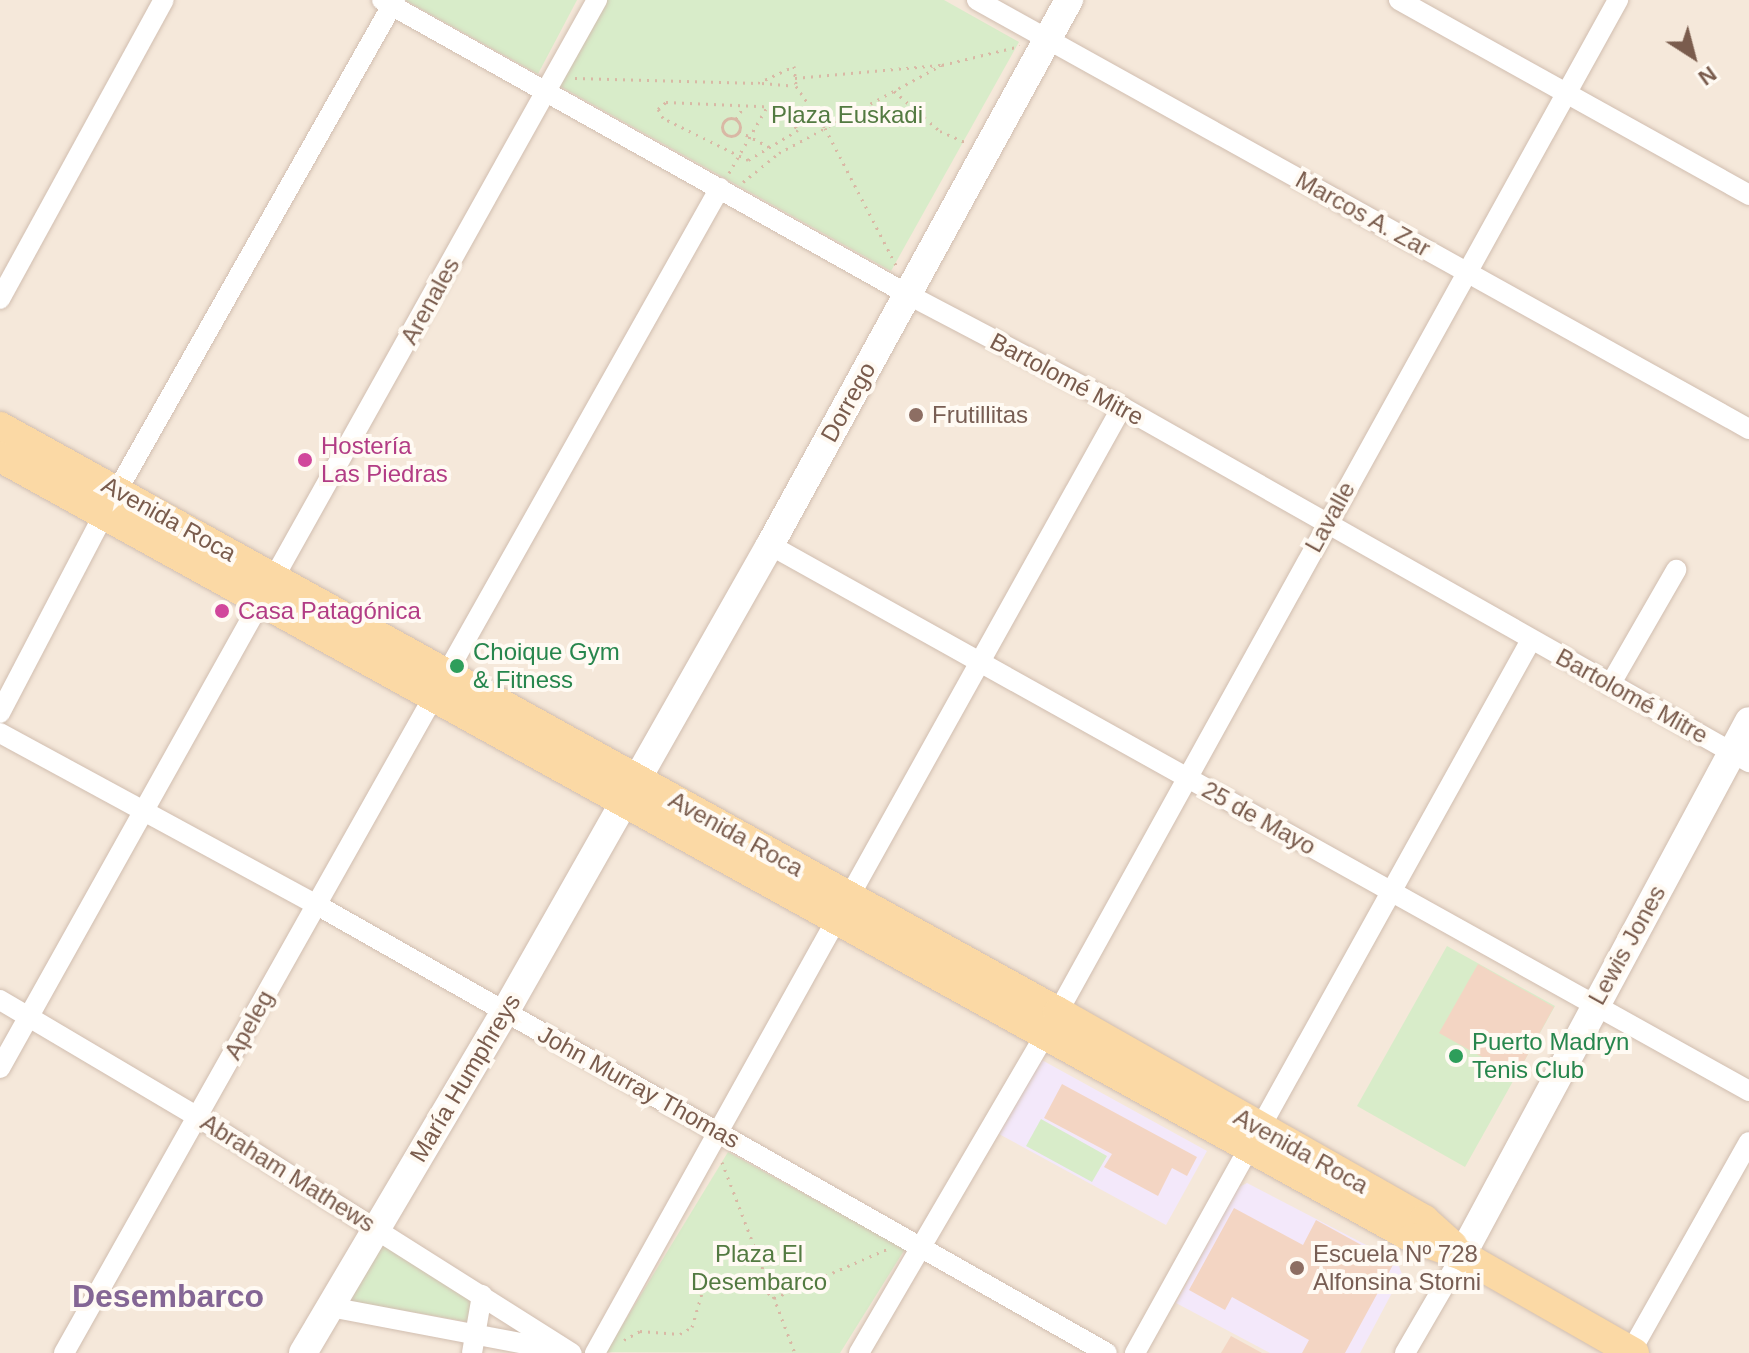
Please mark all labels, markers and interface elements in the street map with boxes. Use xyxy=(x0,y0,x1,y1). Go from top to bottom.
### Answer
north arrow xyxy=(1653,16,1733,96)
text: N xyxy=(1694,61,1721,91)
park label: Plaza Euskadi xyxy=(771,101,923,129)
street label: Marcos A. Zar xyxy=(1290,165,1436,263)
street label: Arenales xyxy=(394,253,466,349)
street label: Bartolomé Mitre xyxy=(985,327,1149,431)
street label: Dorrego xyxy=(814,357,882,447)
place label: Frutillitas xyxy=(932,401,1028,429)
marker: Frutillitas xyxy=(907,406,925,424)
place label: Hostería Las Piedras xyxy=(321,432,448,488)
marker: Hostería Las Piedras xyxy=(296,451,314,469)
street label: Avenida Roca xyxy=(97,470,241,568)
street label: Lavalle xyxy=(1299,477,1361,557)
place label: Casa Patagónica xyxy=(238,597,421,625)
marker: Casa Patagónica xyxy=(213,602,231,620)
place label: Choique Gym & Fitness xyxy=(473,638,620,694)
street label: Bartolomé Mitre xyxy=(1551,642,1713,750)
marker: Choique Gym & Fitness xyxy=(448,657,466,675)
street label: 25 de Mayo xyxy=(1197,775,1321,861)
street label: Avenida Roca xyxy=(664,785,808,883)
street label: Lewis Jones xyxy=(1582,880,1672,1010)
street label: Apeleg xyxy=(218,985,280,1065)
street label: María Humphreys xyxy=(404,989,526,1167)
street label: John Murray Thomas xyxy=(533,1019,745,1155)
place label: Puerto Madryn Tenis Club xyxy=(1472,1028,1629,1084)
marker: Puerto Madryn Tenis Club xyxy=(1447,1047,1465,1065)
street label: Avenida Roca xyxy=(1229,1102,1373,1200)
street label: Abraham Mathews xyxy=(196,1108,380,1238)
park label: Plaza El Desembarco xyxy=(691,1240,827,1296)
place label: Escuela Nº 728 Alfonsina Storni xyxy=(1313,1240,1481,1296)
marker: Escuela Nº 728 Alfonsina Storni xyxy=(1288,1259,1306,1277)
district label: Desembarco xyxy=(72,1277,264,1315)

